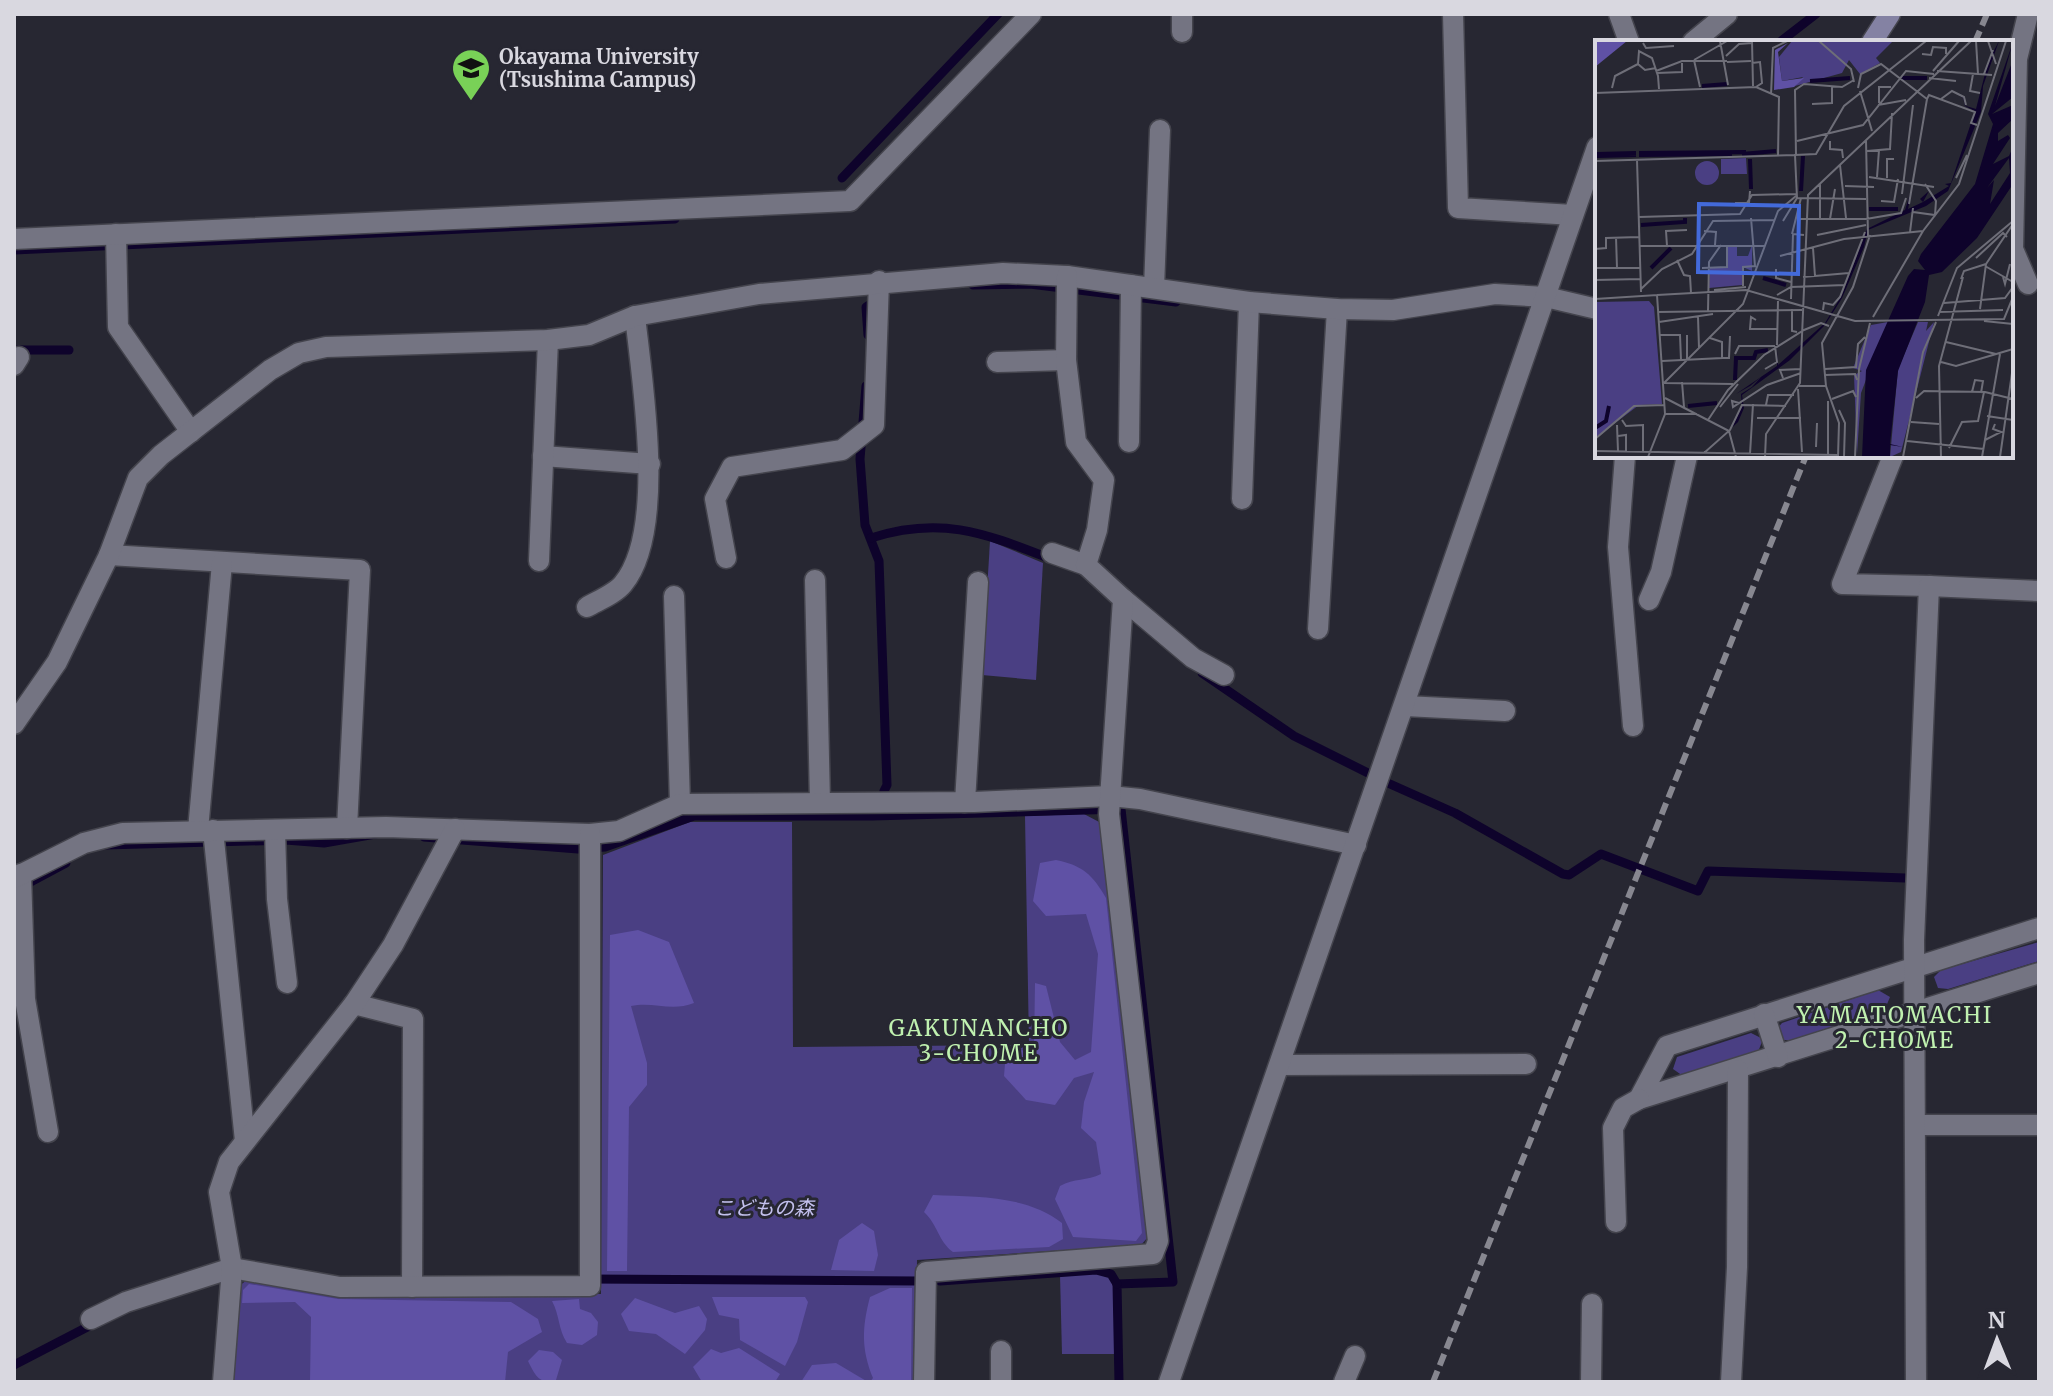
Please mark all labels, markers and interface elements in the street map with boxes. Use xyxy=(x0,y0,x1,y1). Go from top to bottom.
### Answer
inset map xyxy=(1595,40,2013,458)
place label: Okayama University (Tsushima Campus) xyxy=(499,44,699,92)
school or university icon: Okayama University (Tsushima Campus) xyxy=(450,47,492,102)
district label: YAMATOMACHI 2-CHOME xyxy=(1796,1001,1993,1054)
district label: GAKUNANCHO 3-CHOME xyxy=(889,1014,1069,1067)
park label: こどもの森 xyxy=(714,1195,816,1220)
north arrow xyxy=(1957,1300,2037,1380)
text: N xyxy=(1988,1306,2006,1334)

